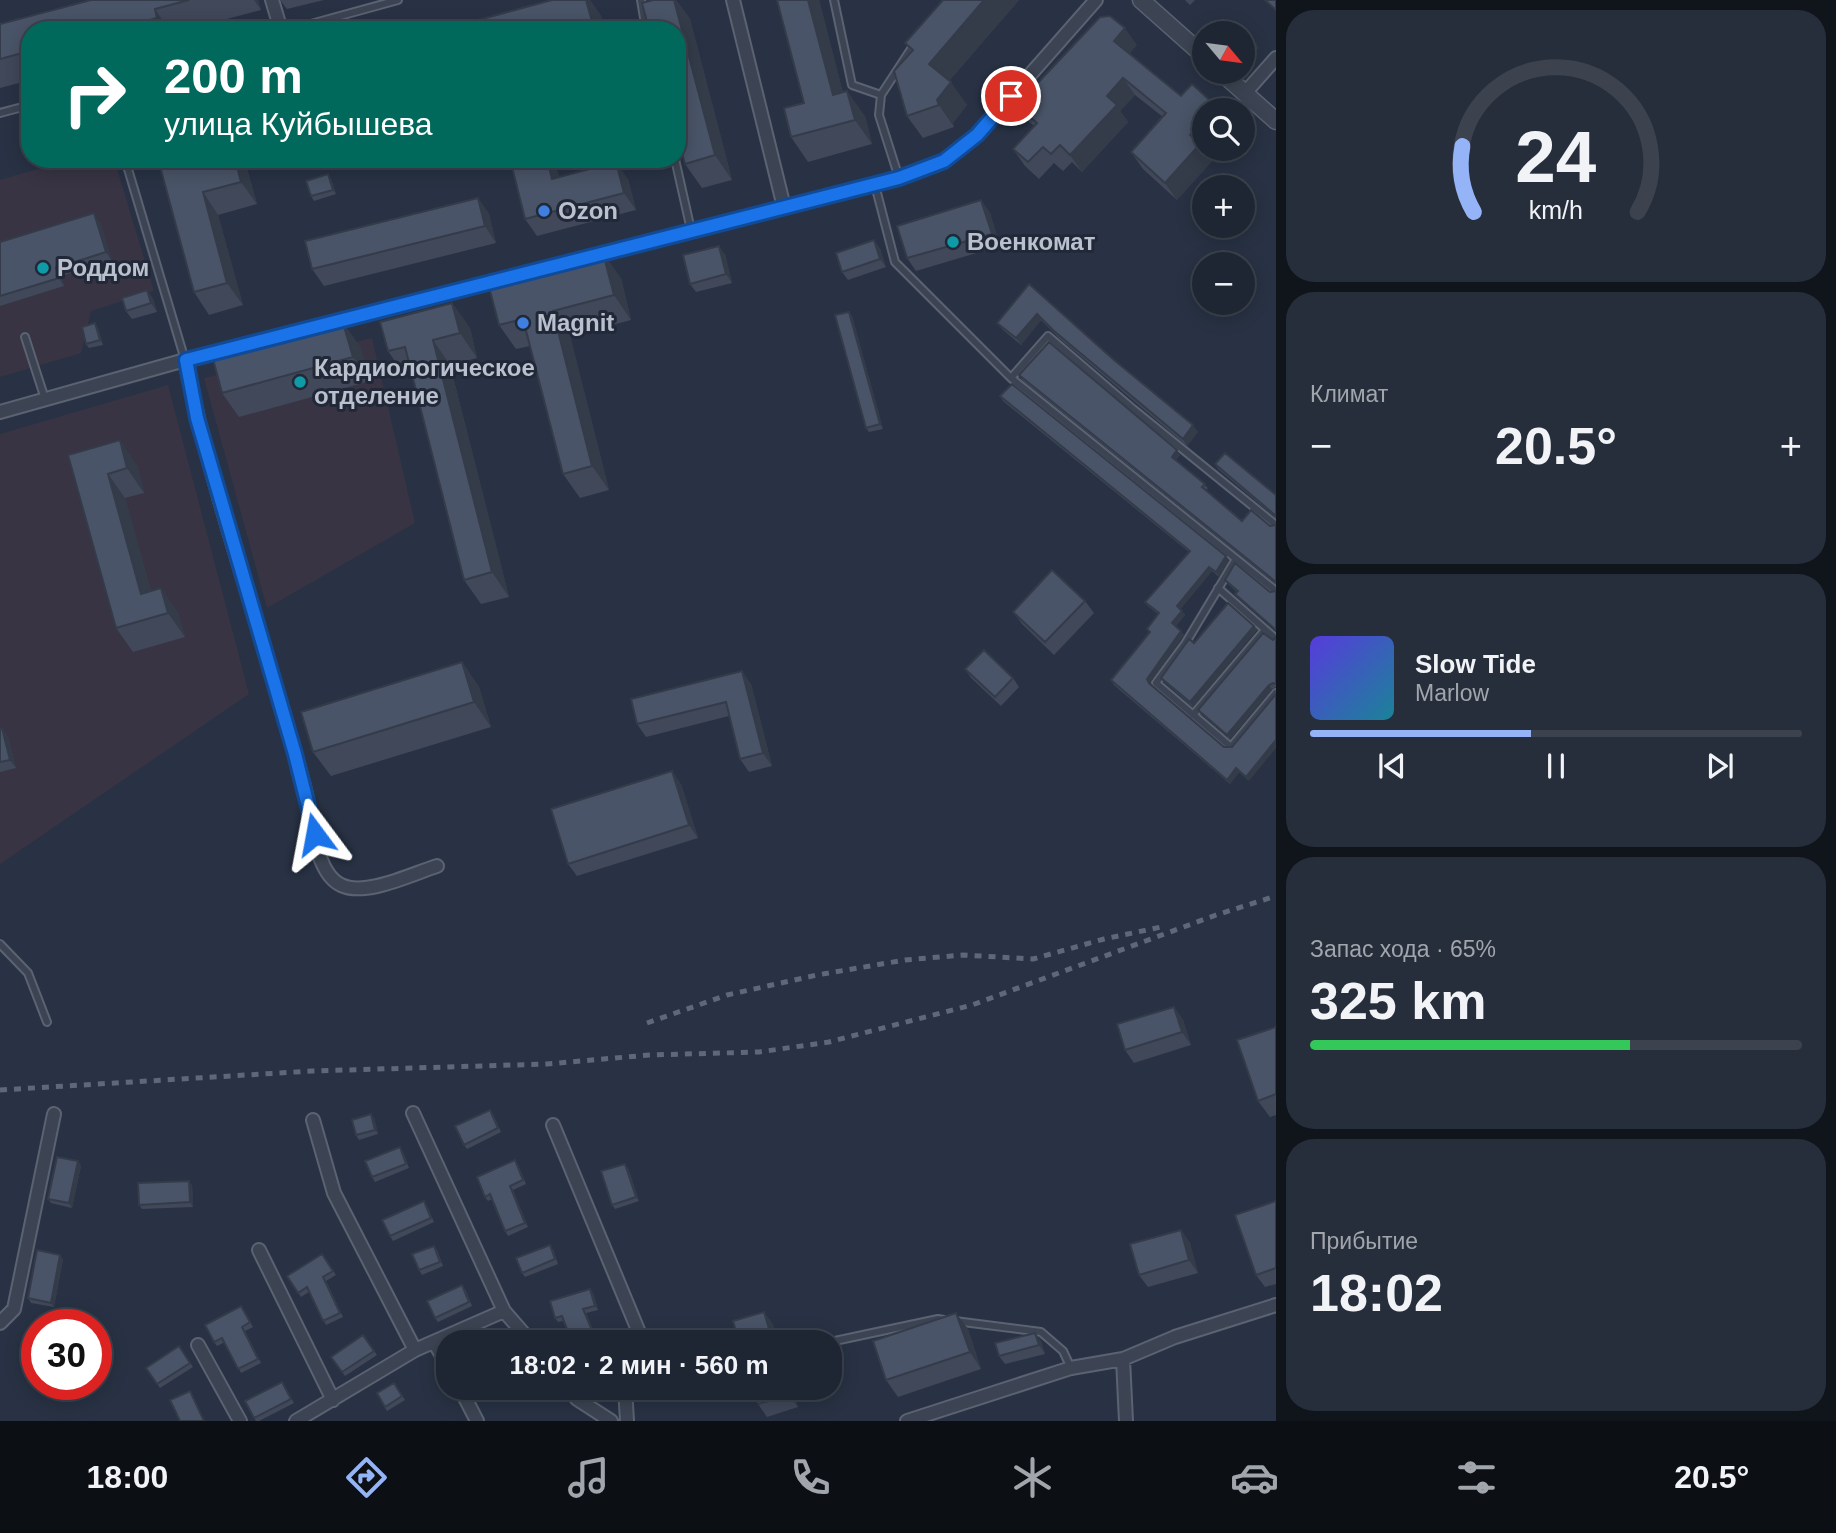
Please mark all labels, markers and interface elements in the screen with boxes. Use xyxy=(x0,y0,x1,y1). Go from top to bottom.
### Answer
north arrow xyxy=(1192,21,1255,84)
map controls xyxy=(1192,21,1255,315)
icon: right xyxy=(49,49,140,140)
text: 200 m xyxy=(164,49,303,103)
pin xyxy=(981,66,1041,126)
icon: arrive xyxy=(992,77,1030,115)
button: search xyxy=(1192,98,1255,161)
text: улица Куйбышева xyxy=(164,106,433,142)
text: 24 xyxy=(1516,116,1597,197)
button: + xyxy=(1192,175,1255,238)
text: km/h xyxy=(1529,196,1583,224)
place label: Ozon xyxy=(558,197,618,224)
marker: Ozon xyxy=(536,203,552,219)
place label: Военкомат xyxy=(967,228,1096,255)
marker: Военкомат xyxy=(945,234,961,250)
button: − xyxy=(1192,252,1255,315)
place label: Роддом xyxy=(57,254,149,281)
marker: Роддом xyxy=(35,260,51,276)
place label: Magnit xyxy=(537,309,614,336)
marker: Magnit xyxy=(515,315,531,331)
place label: Кардиологическое отделение xyxy=(314,354,535,409)
marker: Кардиологическое отделение xyxy=(292,374,308,390)
text: Климат xyxy=(1310,381,1388,407)
text: 20.5° xyxy=(1495,417,1617,475)
text: − xyxy=(1310,425,1332,467)
text: + xyxy=(1780,425,1802,467)
text: Slow Tide xyxy=(1415,649,1536,679)
text: Marlow xyxy=(1415,680,1489,706)
icon: previous xyxy=(1373,747,1411,785)
icon: pause xyxy=(1537,747,1575,785)
icon: next xyxy=(1701,747,1739,785)
position arrow xyxy=(278,797,352,871)
text: Запас хода · 65% xyxy=(1310,936,1496,962)
text: 325 km xyxy=(1310,972,1486,1030)
text: Прибытие xyxy=(1310,1228,1418,1254)
text: 18:02 xyxy=(1310,1264,1443,1322)
speed limit sign: 30 xyxy=(21,1309,112,1400)
text: 18:02 · 2 мин · 560 m xyxy=(509,1350,769,1380)
icon: directions xyxy=(342,1453,391,1502)
icon: music xyxy=(564,1453,613,1502)
icon: phone xyxy=(786,1453,835,1502)
icon: climate xyxy=(1008,1453,1057,1502)
icon: car xyxy=(1230,1453,1279,1502)
icon: filters xyxy=(1452,1453,1501,1502)
text: 18:00 xyxy=(87,1459,168,1495)
text: 20.5° xyxy=(1674,1459,1749,1495)

